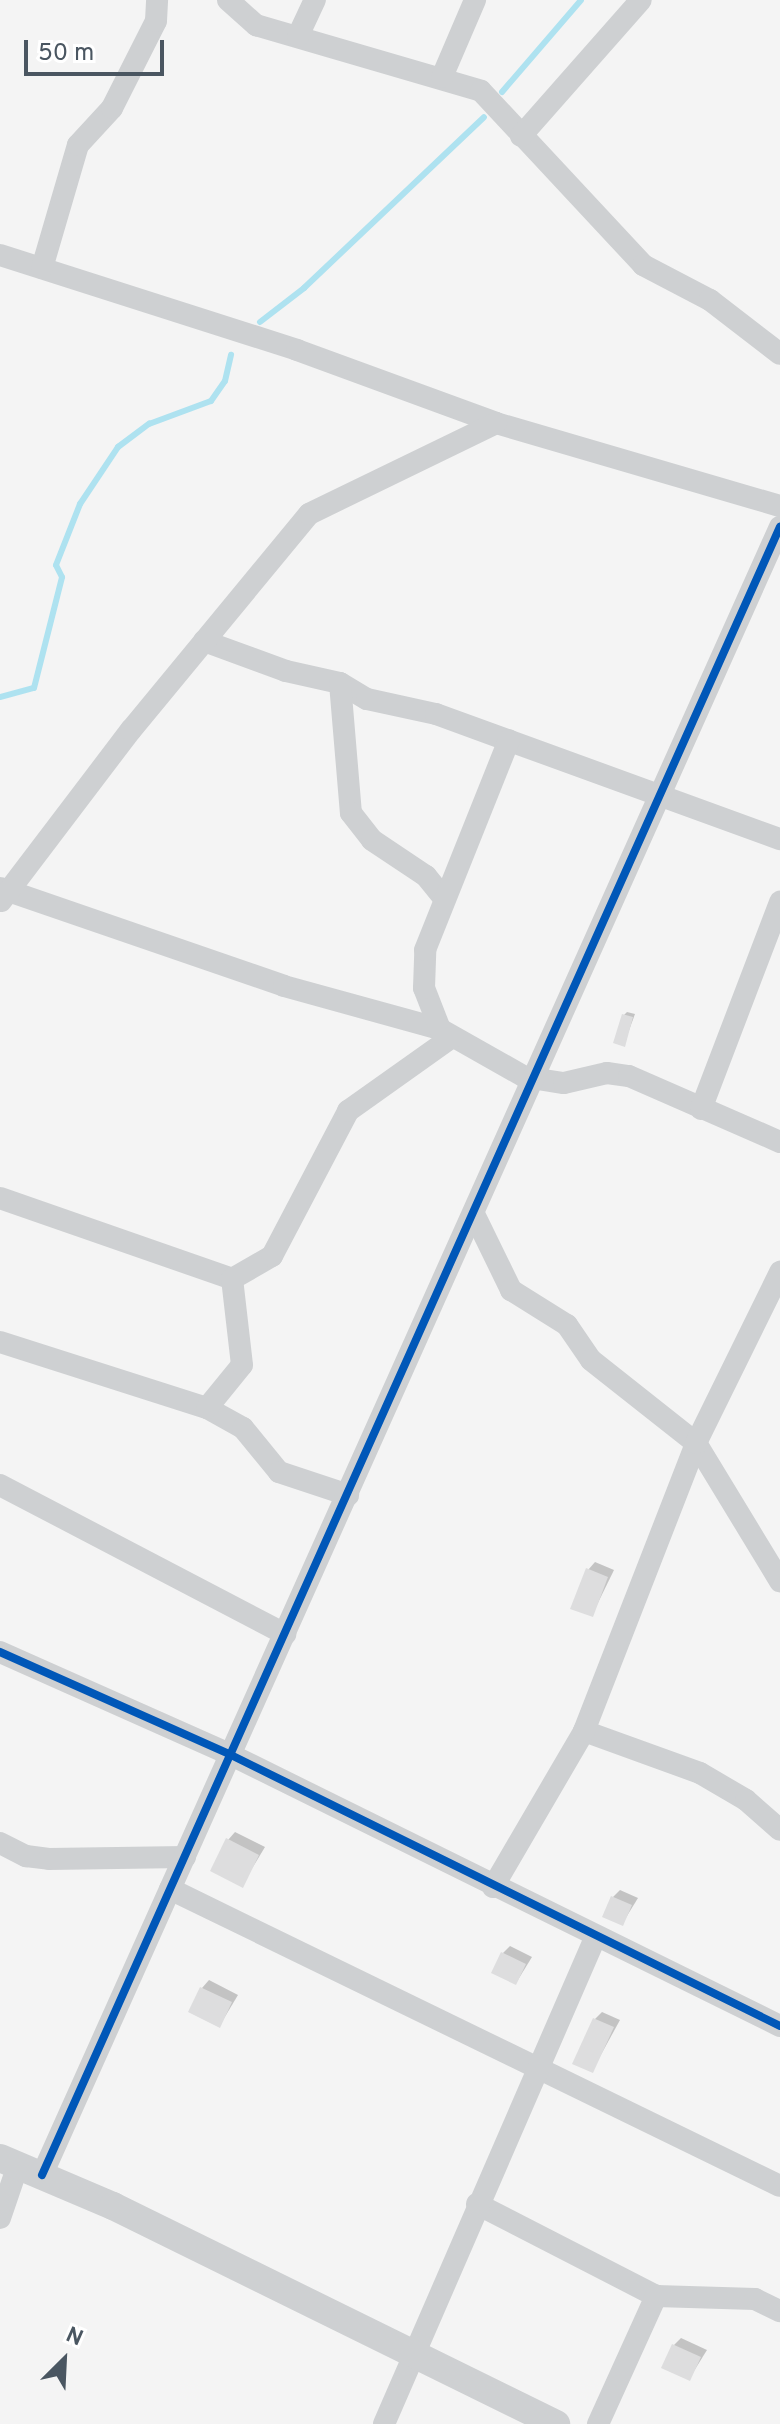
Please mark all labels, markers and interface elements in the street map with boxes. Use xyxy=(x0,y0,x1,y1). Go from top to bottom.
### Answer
scale bar xyxy=(28,24,168,74)
text: 50 m xyxy=(38,39,94,69)
north arrow xyxy=(24,2320,104,2400)
text: N xyxy=(61,2322,87,2353)

